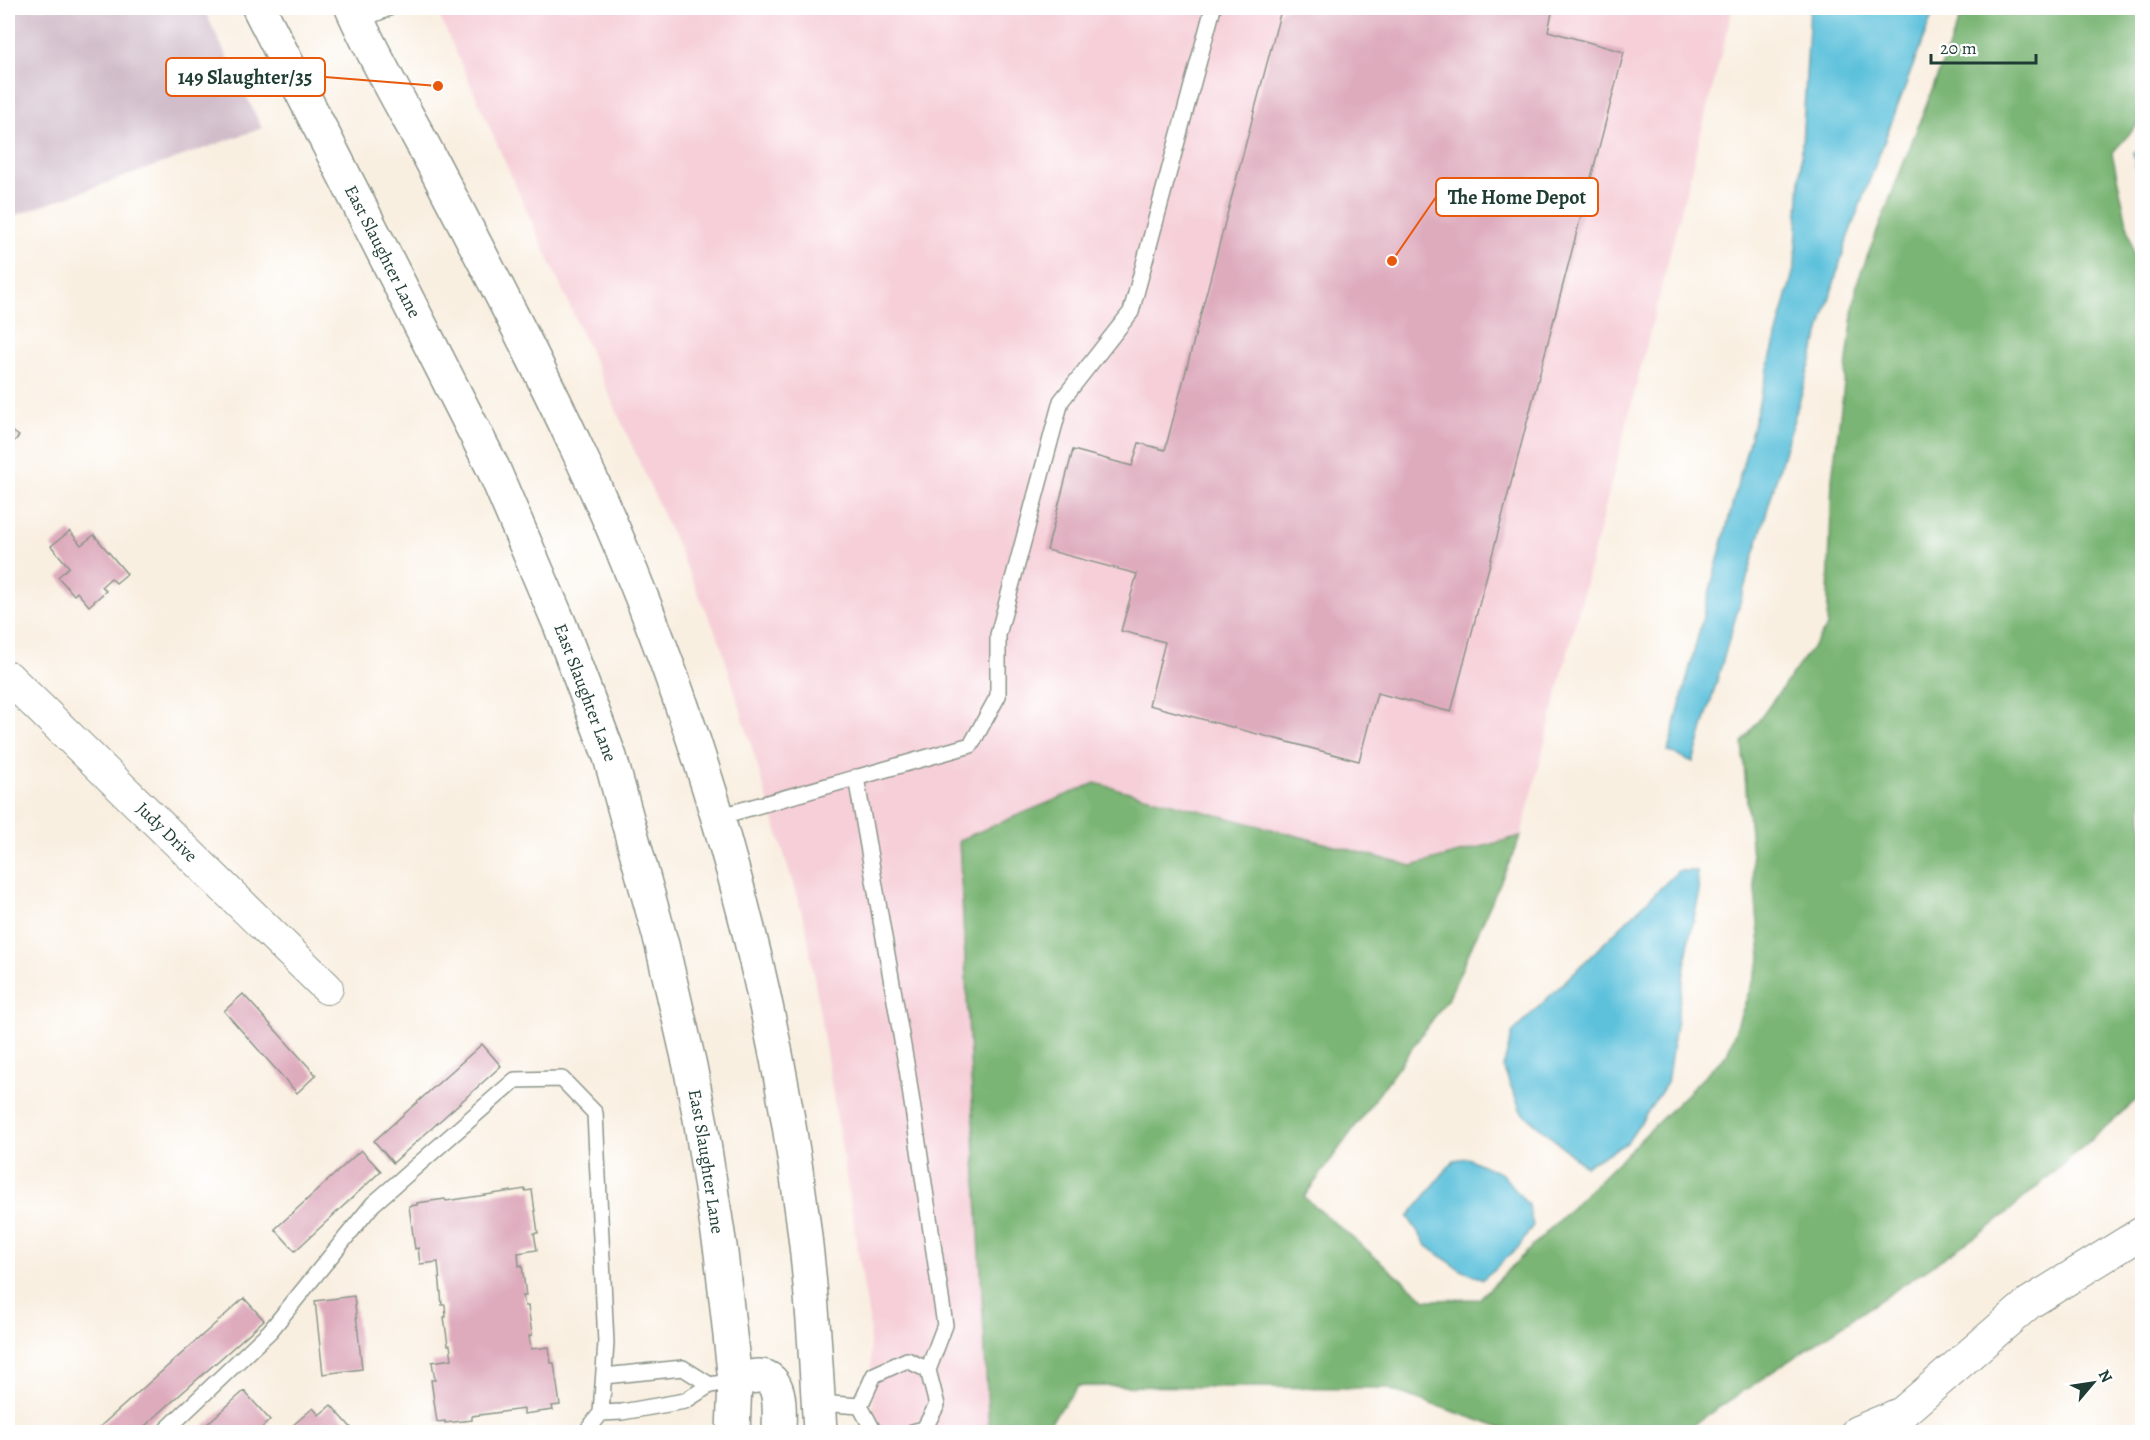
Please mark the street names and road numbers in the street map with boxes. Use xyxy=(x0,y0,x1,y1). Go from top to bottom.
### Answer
street label: East Slaughter Lane xyxy=(339,181,427,322)
street label: East Slaughter Lane xyxy=(548,620,623,764)
street label: Judy Drive xyxy=(131,797,203,867)
street label: East Slaughter Lane xyxy=(683,1087,730,1235)

